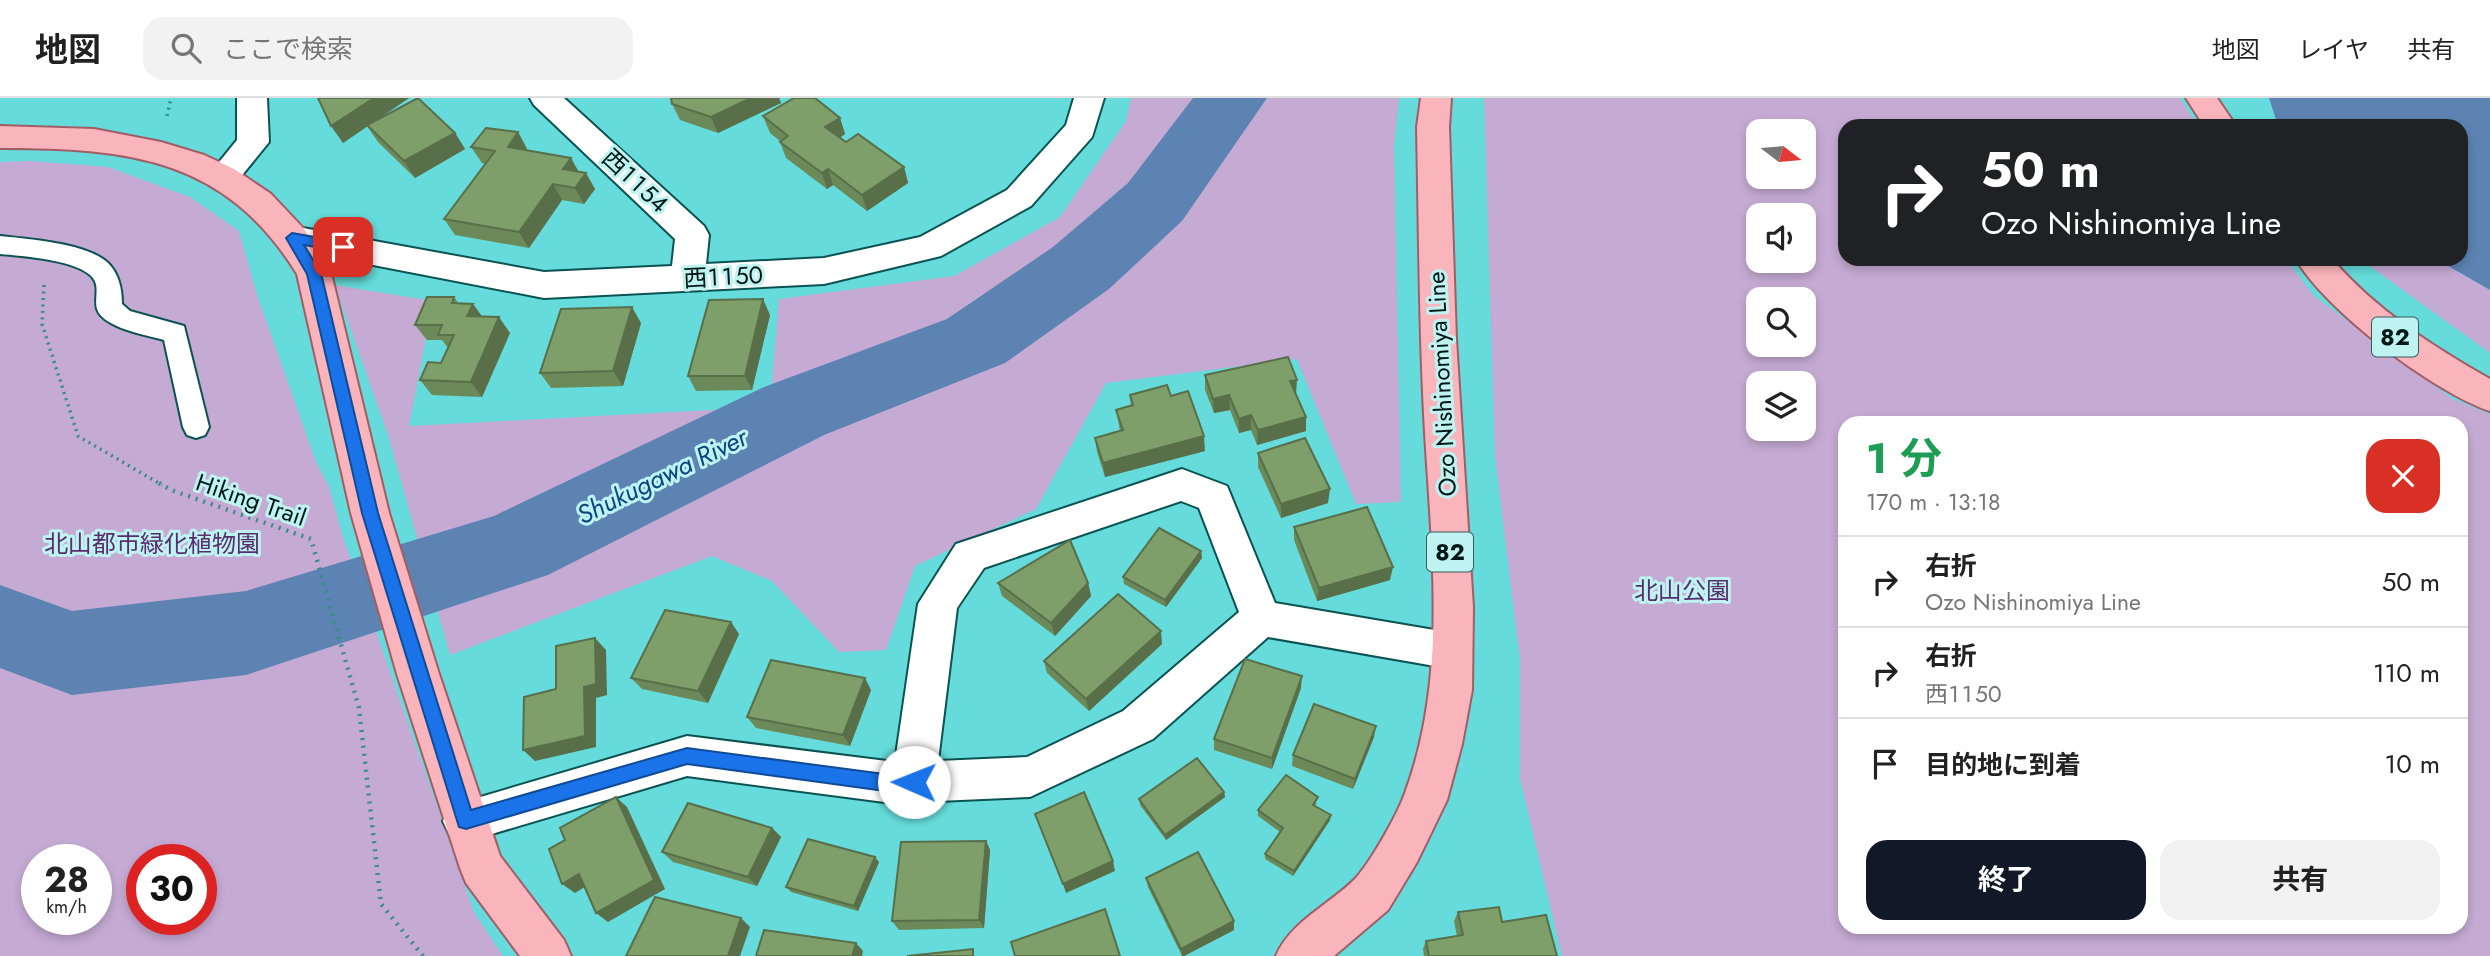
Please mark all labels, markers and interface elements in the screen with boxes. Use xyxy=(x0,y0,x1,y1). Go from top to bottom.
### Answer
search box xyxy=(143,17,633,80)
text: 地図 xyxy=(35,26,101,73)
icon: search xyxy=(167,29,205,67)
text: ここで検索 xyxy=(223,30,353,68)
text: 地図 xyxy=(2212,32,2260,67)
text: レイヤ xyxy=(2298,32,2369,67)
text: 共有 xyxy=(2407,32,2455,67)
north arrow xyxy=(1746,119,1816,189)
map controls xyxy=(1746,119,1816,441)
text: 50 m xyxy=(1981,135,2100,205)
street label: 西１１５４ xyxy=(594,141,676,221)
icon: right xyxy=(1866,147,1957,238)
text: Ozo Nishinomiya Line xyxy=(1981,200,2281,246)
button: sound xyxy=(1746,203,1816,273)
pin xyxy=(313,217,373,277)
icon: arrive xyxy=(324,228,362,266)
street label: 西１１５０ xyxy=(682,257,764,296)
street label: Ozo Nishinomiya Line xyxy=(1418,271,1465,497)
button: search xyxy=(1746,287,1816,357)
road number: 82 xyxy=(2372,318,2418,356)
button: layers xyxy=(1746,371,1816,441)
water label: Shukugawa River xyxy=(570,418,755,534)
text: 1 分 xyxy=(1866,428,1942,489)
button: close xyxy=(2366,439,2440,513)
street label: Hiking Trail xyxy=(191,464,311,535)
text: 170 m · 13:18 xyxy=(1866,485,2000,519)
park label: 北山都市緑化植物園 xyxy=(44,526,260,561)
road number: 82 xyxy=(1427,533,1473,572)
text: 右折 xyxy=(1925,547,1977,585)
icon: right xyxy=(1866,563,1904,601)
text: 50 m xyxy=(2382,563,2440,601)
park label: 北山公園 xyxy=(1634,573,1730,608)
text: Ozo Nishinomiya Line xyxy=(1925,585,2141,619)
text: 右折 xyxy=(1925,637,1977,675)
icon: right xyxy=(1866,654,1904,692)
text: 110 m xyxy=(2373,654,2440,692)
text: 西１１５０ xyxy=(1925,677,2001,711)
position arrow xyxy=(877,745,951,819)
icon: arrive xyxy=(1866,745,1904,783)
text: 10 m xyxy=(2385,745,2440,783)
text: 目的地に到着 xyxy=(1925,746,2081,784)
button: 終了 xyxy=(1866,840,2146,920)
button: 共有 xyxy=(2160,840,2440,920)
speed limit sign: 30 xyxy=(126,844,217,935)
text: 28 xyxy=(44,855,89,905)
text: km/h xyxy=(46,894,87,920)

